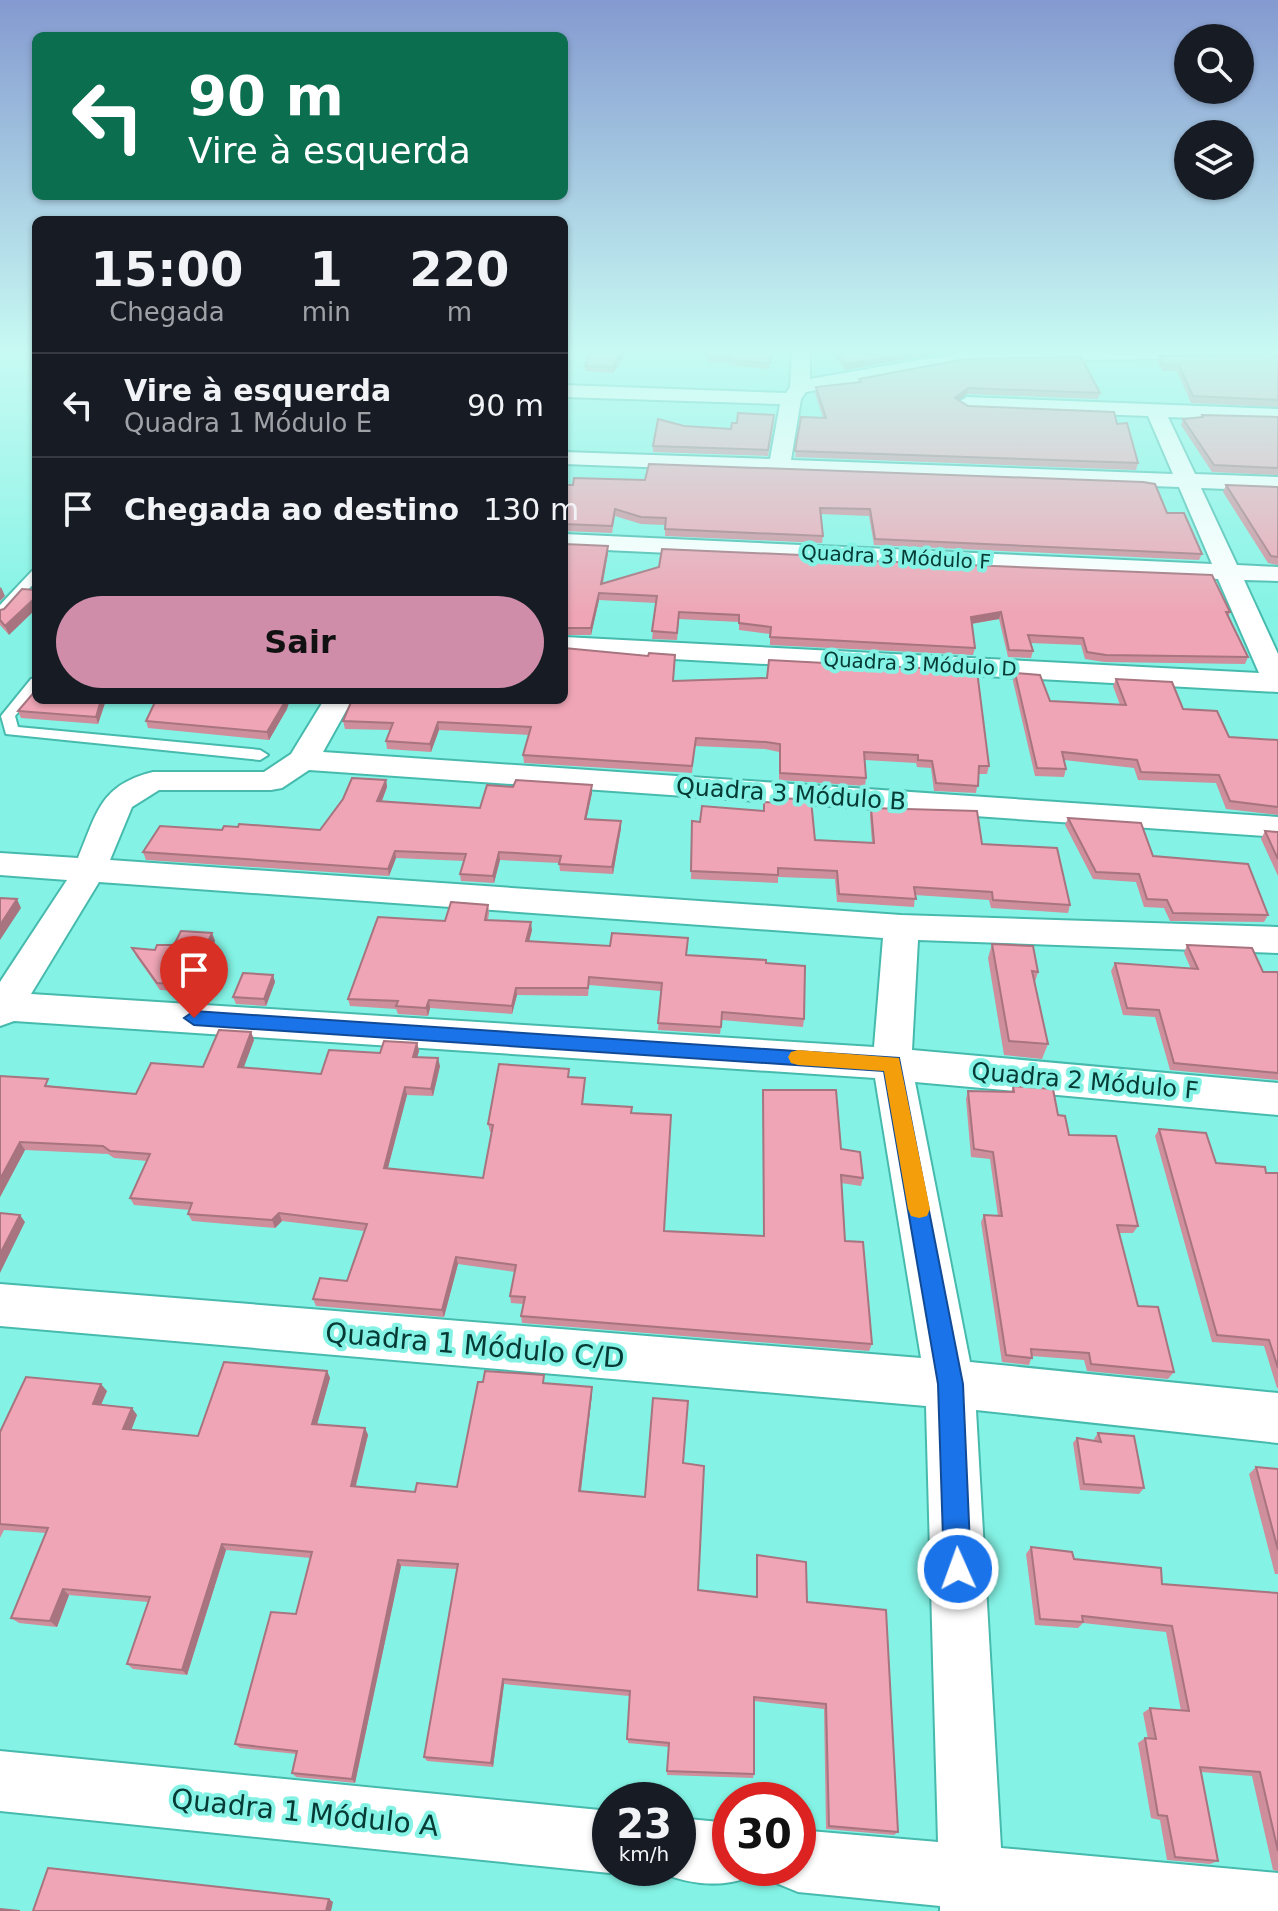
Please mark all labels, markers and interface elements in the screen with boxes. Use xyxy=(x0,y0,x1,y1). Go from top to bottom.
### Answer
map controls xyxy=(1174,24,1254,200)
button: search xyxy=(1174,24,1254,104)
text: 90 m xyxy=(188,63,344,128)
icon: left xyxy=(56,64,160,168)
button: layers xyxy=(1174,120,1254,200)
text: Vire à esquerda xyxy=(188,130,471,171)
text: 15:00 xyxy=(90,241,243,297)
text: 1 xyxy=(310,241,343,297)
text: 220 xyxy=(409,241,509,297)
text: Chegada xyxy=(109,297,225,327)
text: min xyxy=(302,297,351,327)
text: m xyxy=(447,297,472,327)
text: Vire à esquerda xyxy=(124,373,391,408)
icon: left xyxy=(56,383,100,427)
text: 90 m xyxy=(467,388,544,423)
text: Quadra 1 Módulo E xyxy=(124,408,372,438)
icon: arrive xyxy=(56,487,100,531)
text: Chegada ao destino xyxy=(124,492,459,527)
text: 130 m xyxy=(483,492,579,527)
street label: Quadra 3 Módulo F xyxy=(801,540,991,574)
button: Sair xyxy=(56,596,544,688)
street label: Quadra 3 Módulo D xyxy=(823,647,1017,681)
street label: Quadra 3 Módulo B xyxy=(675,772,907,816)
pin xyxy=(160,936,228,1018)
icon: arrive xyxy=(172,948,216,992)
street label: Quadra 2 Módulo F xyxy=(970,1057,1200,1105)
street label: Quadra 1 Módulo C/D xyxy=(324,1316,626,1375)
position arrow xyxy=(916,1527,1000,1611)
street label: Quadra 1 Módulo A xyxy=(170,1782,440,1843)
speed limit sign: 30 xyxy=(712,1782,816,1886)
text: 23 xyxy=(616,1801,672,1847)
text: km/h xyxy=(619,1842,669,1866)

